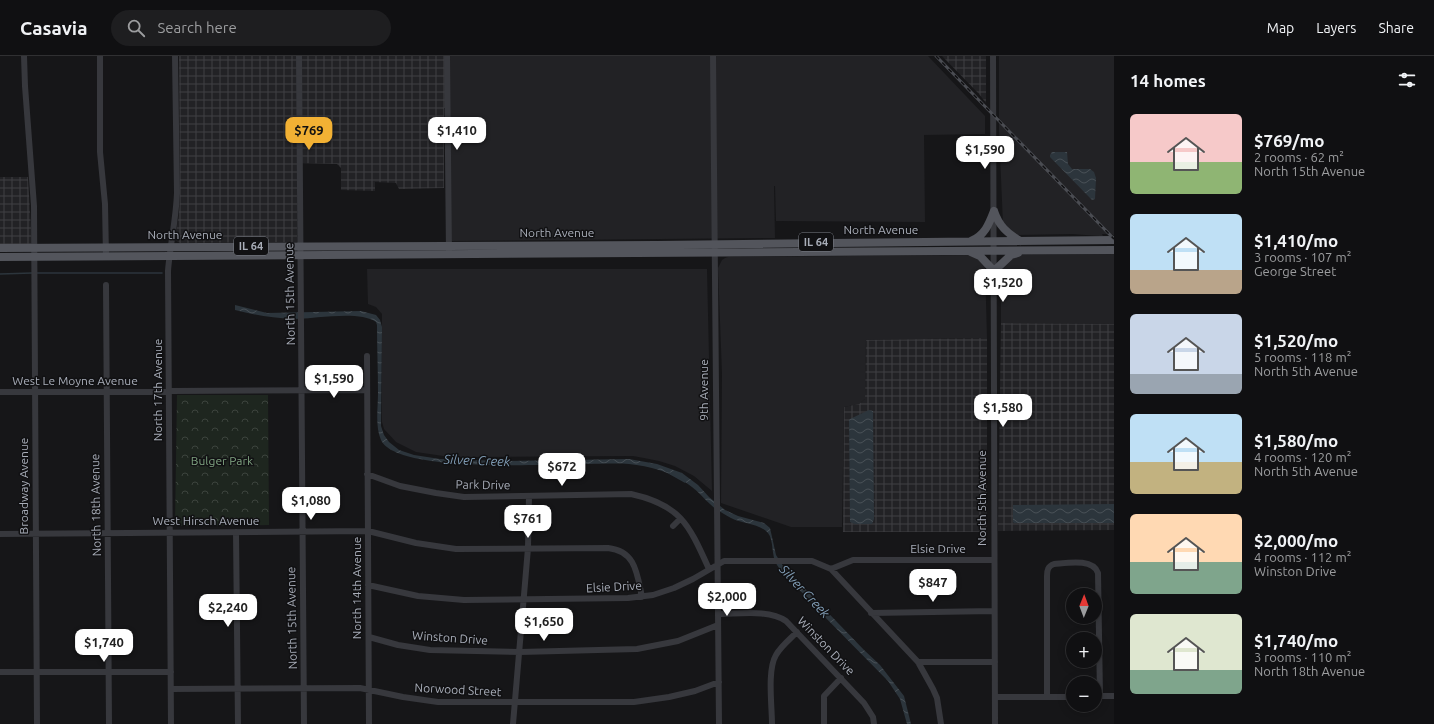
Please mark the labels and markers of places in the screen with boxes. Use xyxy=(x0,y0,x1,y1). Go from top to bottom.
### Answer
pin: $769 xyxy=(285,117,333,151)
pin: $1,410 xyxy=(424,117,490,151)
pin: $1,590 xyxy=(952,136,1018,170)
pin: $1,520 xyxy=(970,269,1036,303)
pin: $1,590 xyxy=(301,365,367,399)
pin: $1,580 xyxy=(970,394,1036,428)
pin: $672 xyxy=(538,453,586,487)
pin: $1,080 xyxy=(278,487,344,521)
pin: $761 xyxy=(504,505,552,539)
pin: $847 xyxy=(909,569,957,603)
pin: $2,000 xyxy=(694,583,760,617)
pin: $2,240 xyxy=(195,594,261,628)
pin: $1,650 xyxy=(511,608,577,642)
pin: $1,740 xyxy=(71,629,137,663)

